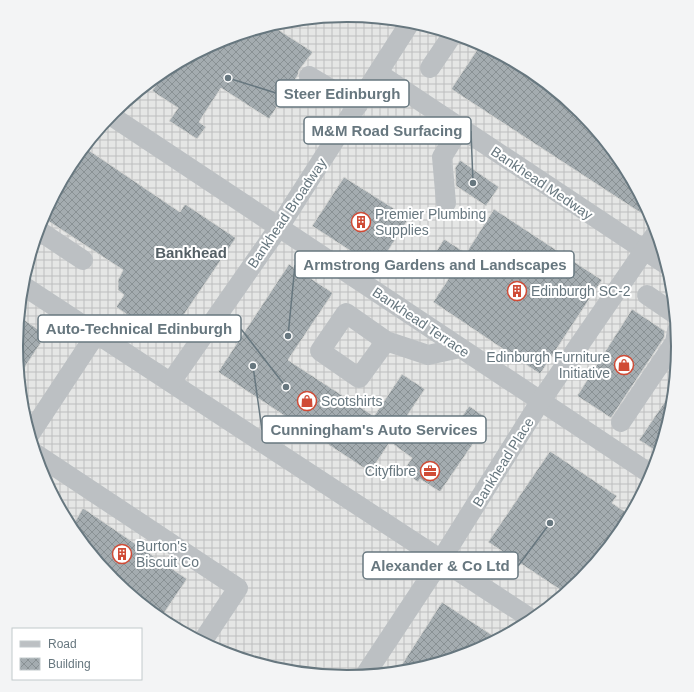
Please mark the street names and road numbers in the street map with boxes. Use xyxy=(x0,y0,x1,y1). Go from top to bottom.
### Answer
street label: Bankhead Medway xyxy=(488,143,596,223)
street label: Bankhead Broadway xyxy=(244,155,330,271)
street label: Bankhead Terrace xyxy=(370,284,473,360)
street label: Bankhead Place xyxy=(469,414,537,509)

